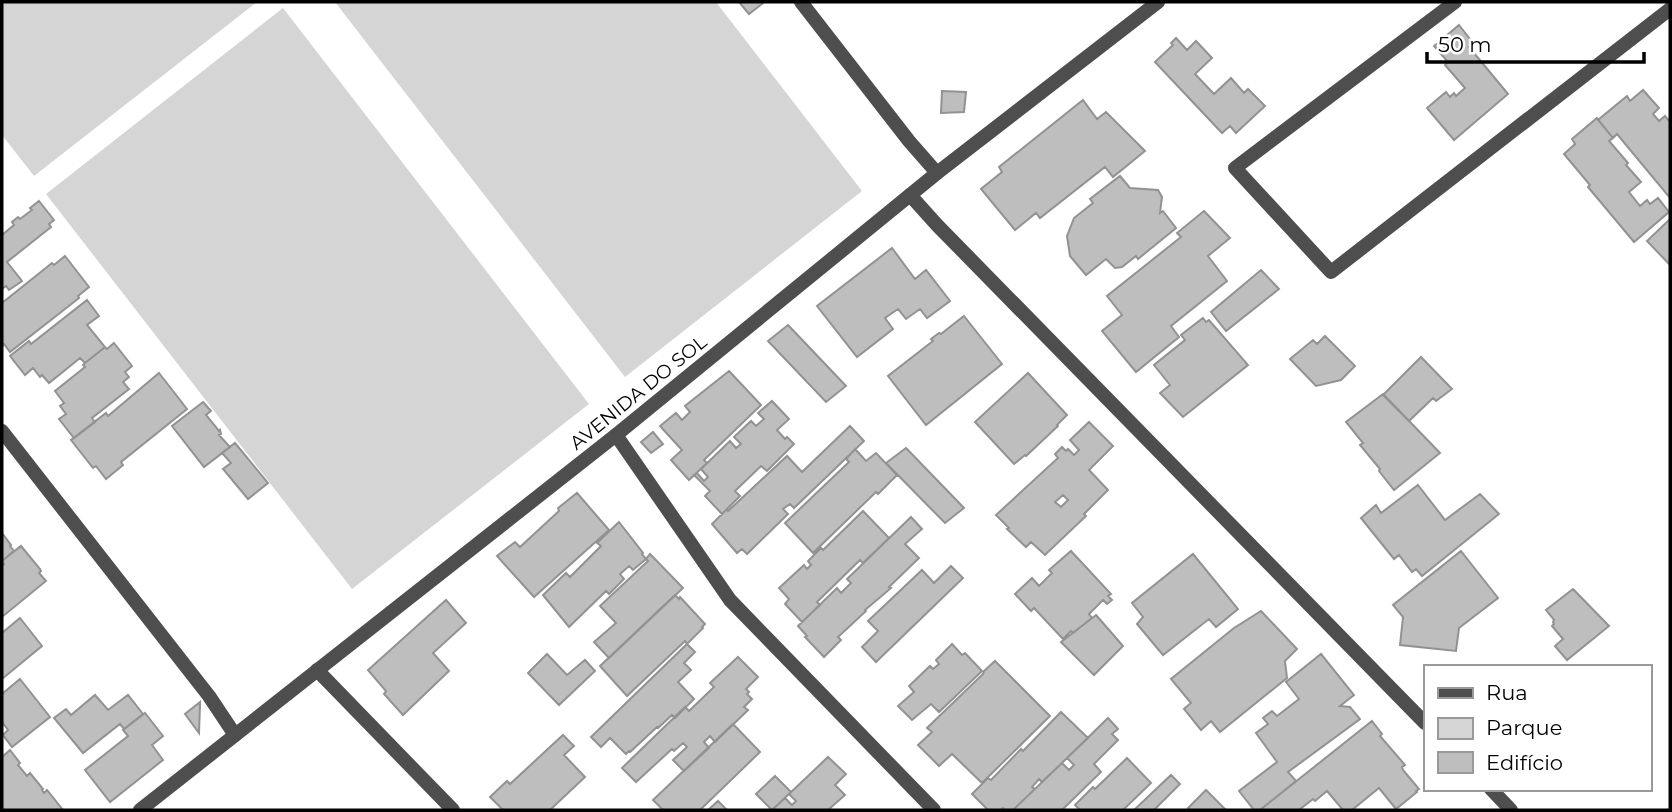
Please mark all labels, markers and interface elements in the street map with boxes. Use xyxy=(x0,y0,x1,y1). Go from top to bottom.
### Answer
scale bar xyxy=(1427,21,1644,65)
text: 50 m xyxy=(1438,32,1492,57)
street label: AVENIDA DO SOL xyxy=(565,330,712,455)
legend xyxy=(1424,665,1651,791)
text: Rua xyxy=(1486,680,1528,705)
text: Parque xyxy=(1486,715,1562,740)
text: Edifício xyxy=(1486,750,1563,775)

